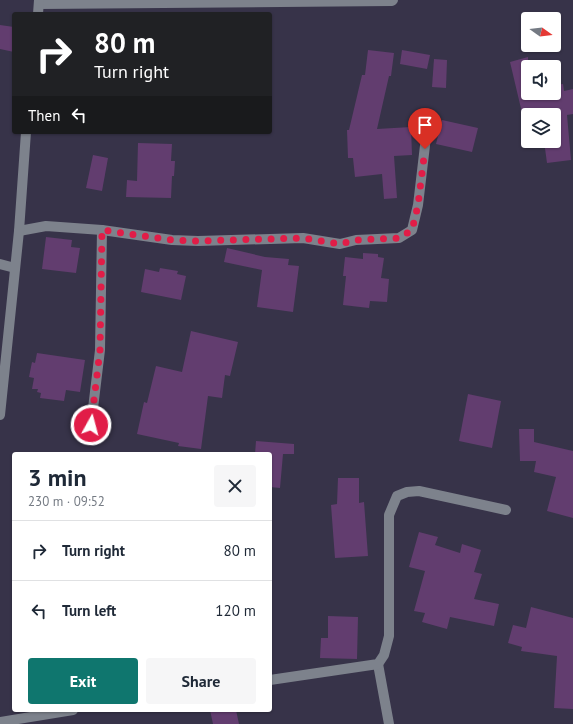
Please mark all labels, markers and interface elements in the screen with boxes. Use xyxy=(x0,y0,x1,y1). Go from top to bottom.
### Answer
north arrow xyxy=(521,12,561,52)
map controls xyxy=(521,12,561,148)
text: 80 m xyxy=(94,24,155,61)
icon: right xyxy=(28,28,80,80)
text: Turn right xyxy=(94,60,169,83)
button: sound xyxy=(521,60,561,100)
icon: left xyxy=(68,104,90,126)
text: Then xyxy=(28,106,60,125)
pin xyxy=(408,108,442,149)
button: layers xyxy=(521,108,561,148)
icon: arrive xyxy=(414,114,436,136)
position arrow xyxy=(70,404,112,446)
text: 3 min xyxy=(28,462,87,493)
button: close xyxy=(214,465,256,507)
text: 230 m · 09:52 xyxy=(28,493,105,510)
icon: right xyxy=(28,540,50,562)
text: Turn right xyxy=(62,541,125,560)
text: 80 m xyxy=(223,541,256,560)
icon: left xyxy=(28,600,50,622)
text: Turn left xyxy=(62,601,116,620)
text: 120 m xyxy=(215,601,256,620)
button: Exit xyxy=(28,658,138,704)
button: Share xyxy=(146,658,256,704)

